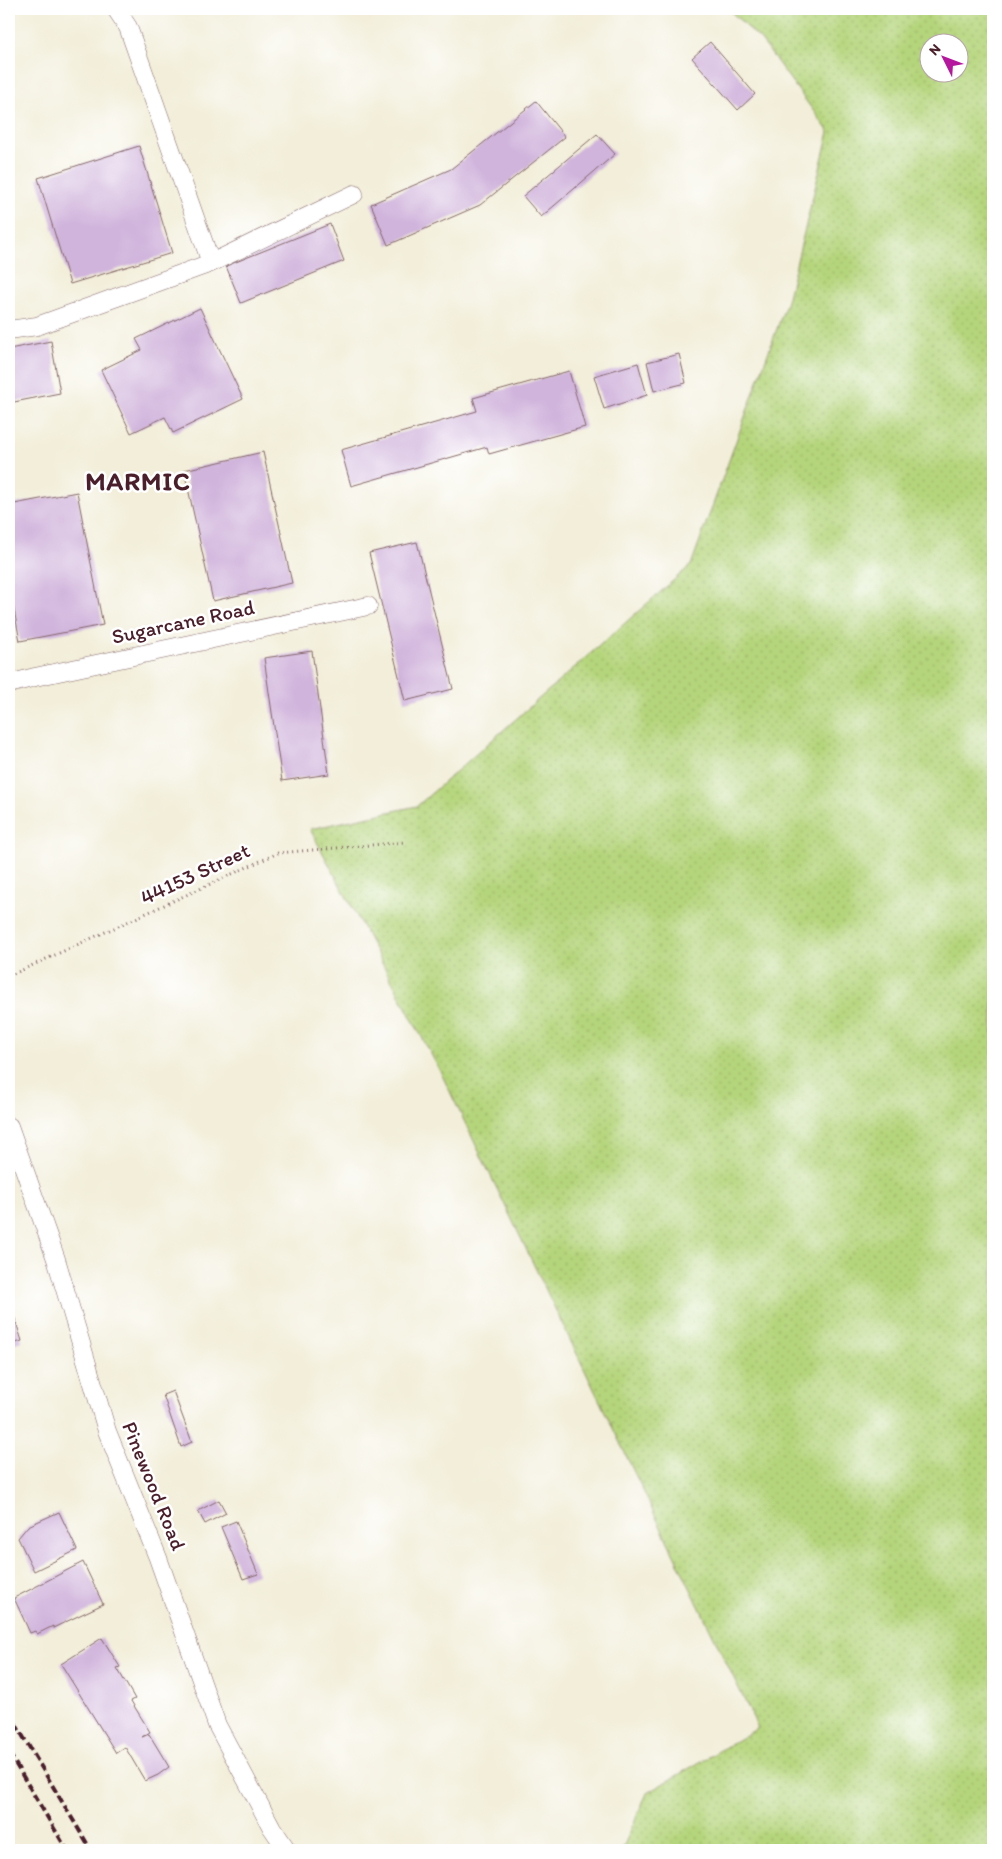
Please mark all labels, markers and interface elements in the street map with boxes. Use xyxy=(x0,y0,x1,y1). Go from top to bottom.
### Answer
north arrow xyxy=(920,32,970,82)
text: N xyxy=(925,40,944,59)
district label: MARMIC xyxy=(85,465,191,497)
street label: Sugarcane Road xyxy=(109,594,257,649)
street label: 44153 Street xyxy=(136,837,253,910)
street label: Pinewood Road xyxy=(117,1418,192,1554)

